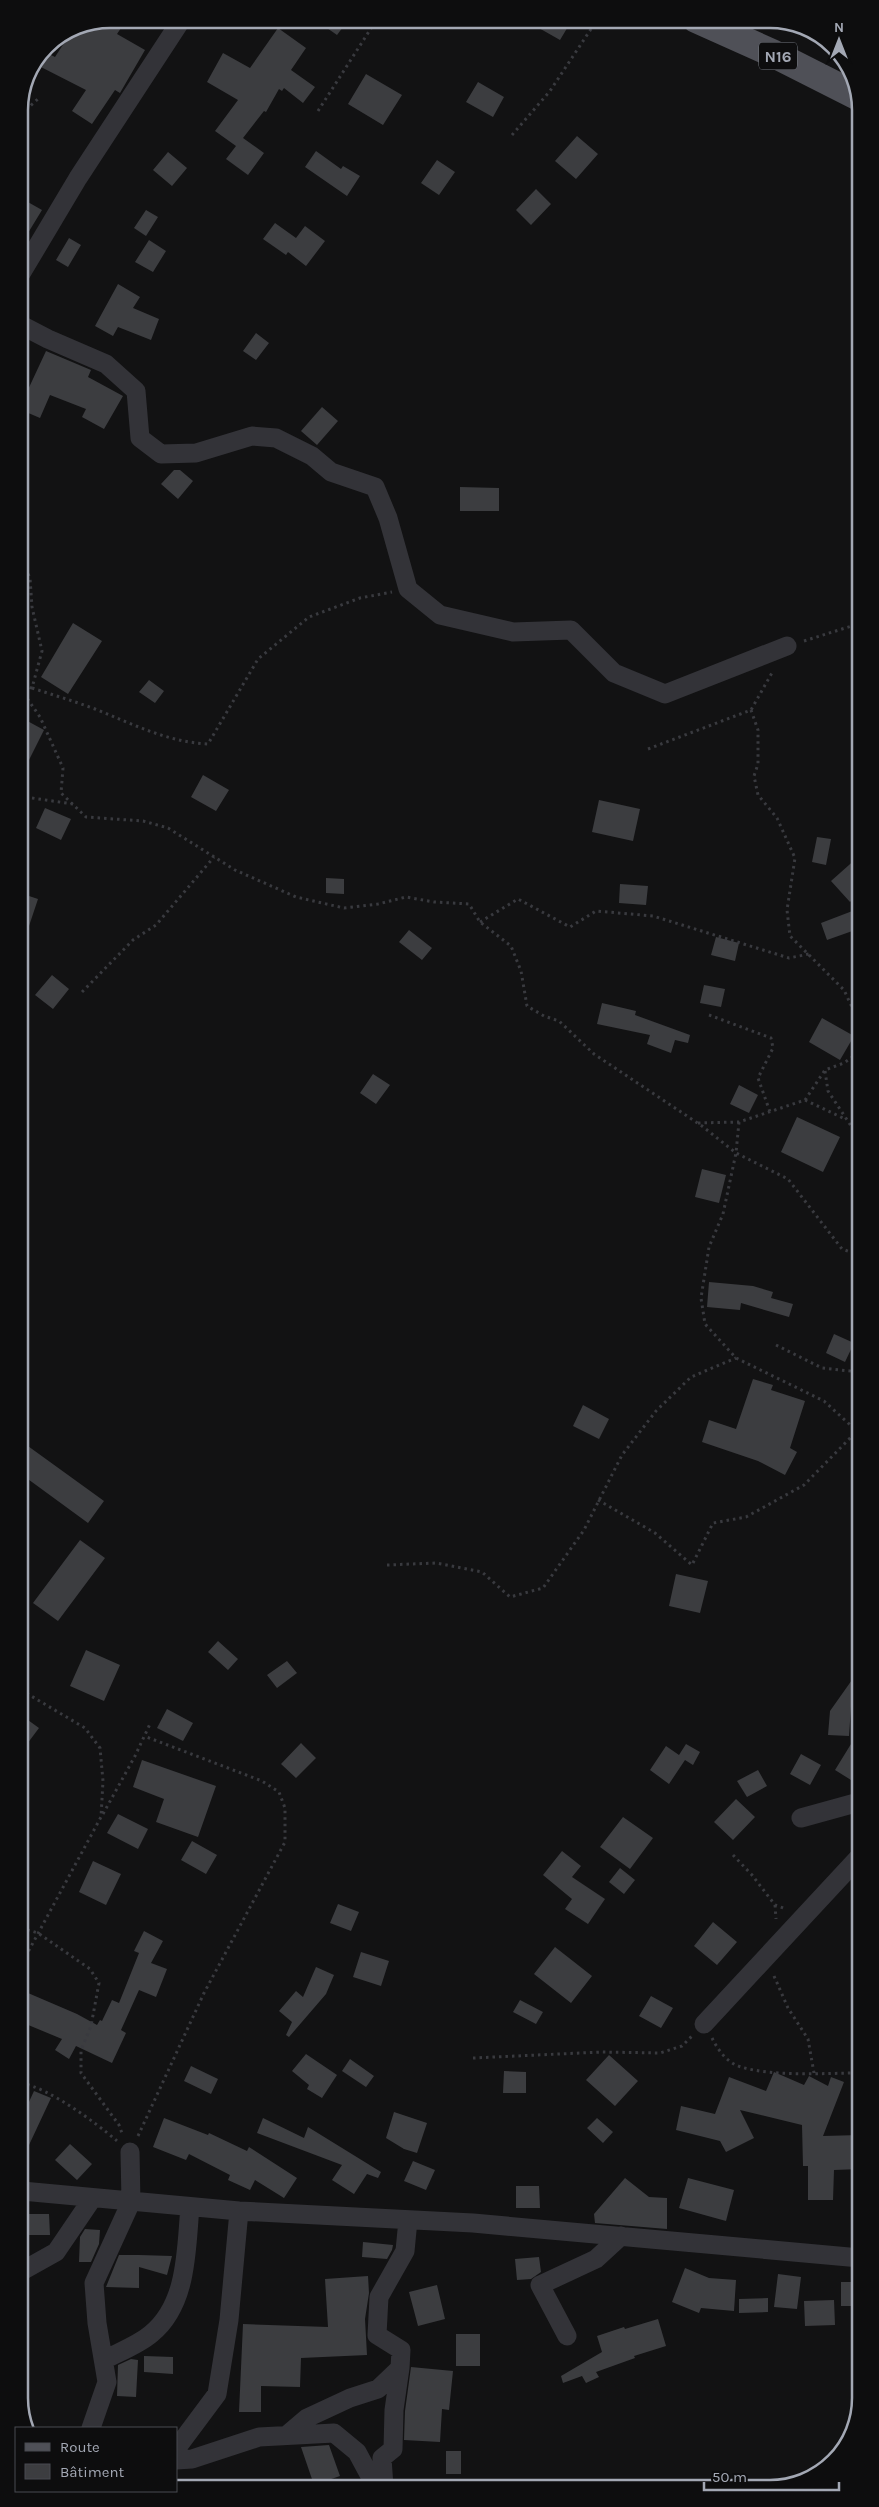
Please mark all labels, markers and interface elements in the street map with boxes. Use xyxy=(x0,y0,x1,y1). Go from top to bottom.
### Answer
north arrow xyxy=(814,15,864,65)
text: N xyxy=(834,19,844,36)
road number: N16 xyxy=(759,42,797,70)
legend xyxy=(15,2427,178,2492)
text: Route xyxy=(60,2438,100,2456)
scale bar xyxy=(704,2460,839,2492)
text: Bâtiment xyxy=(60,2463,124,2481)
text: 50 m xyxy=(712,2468,747,2486)

